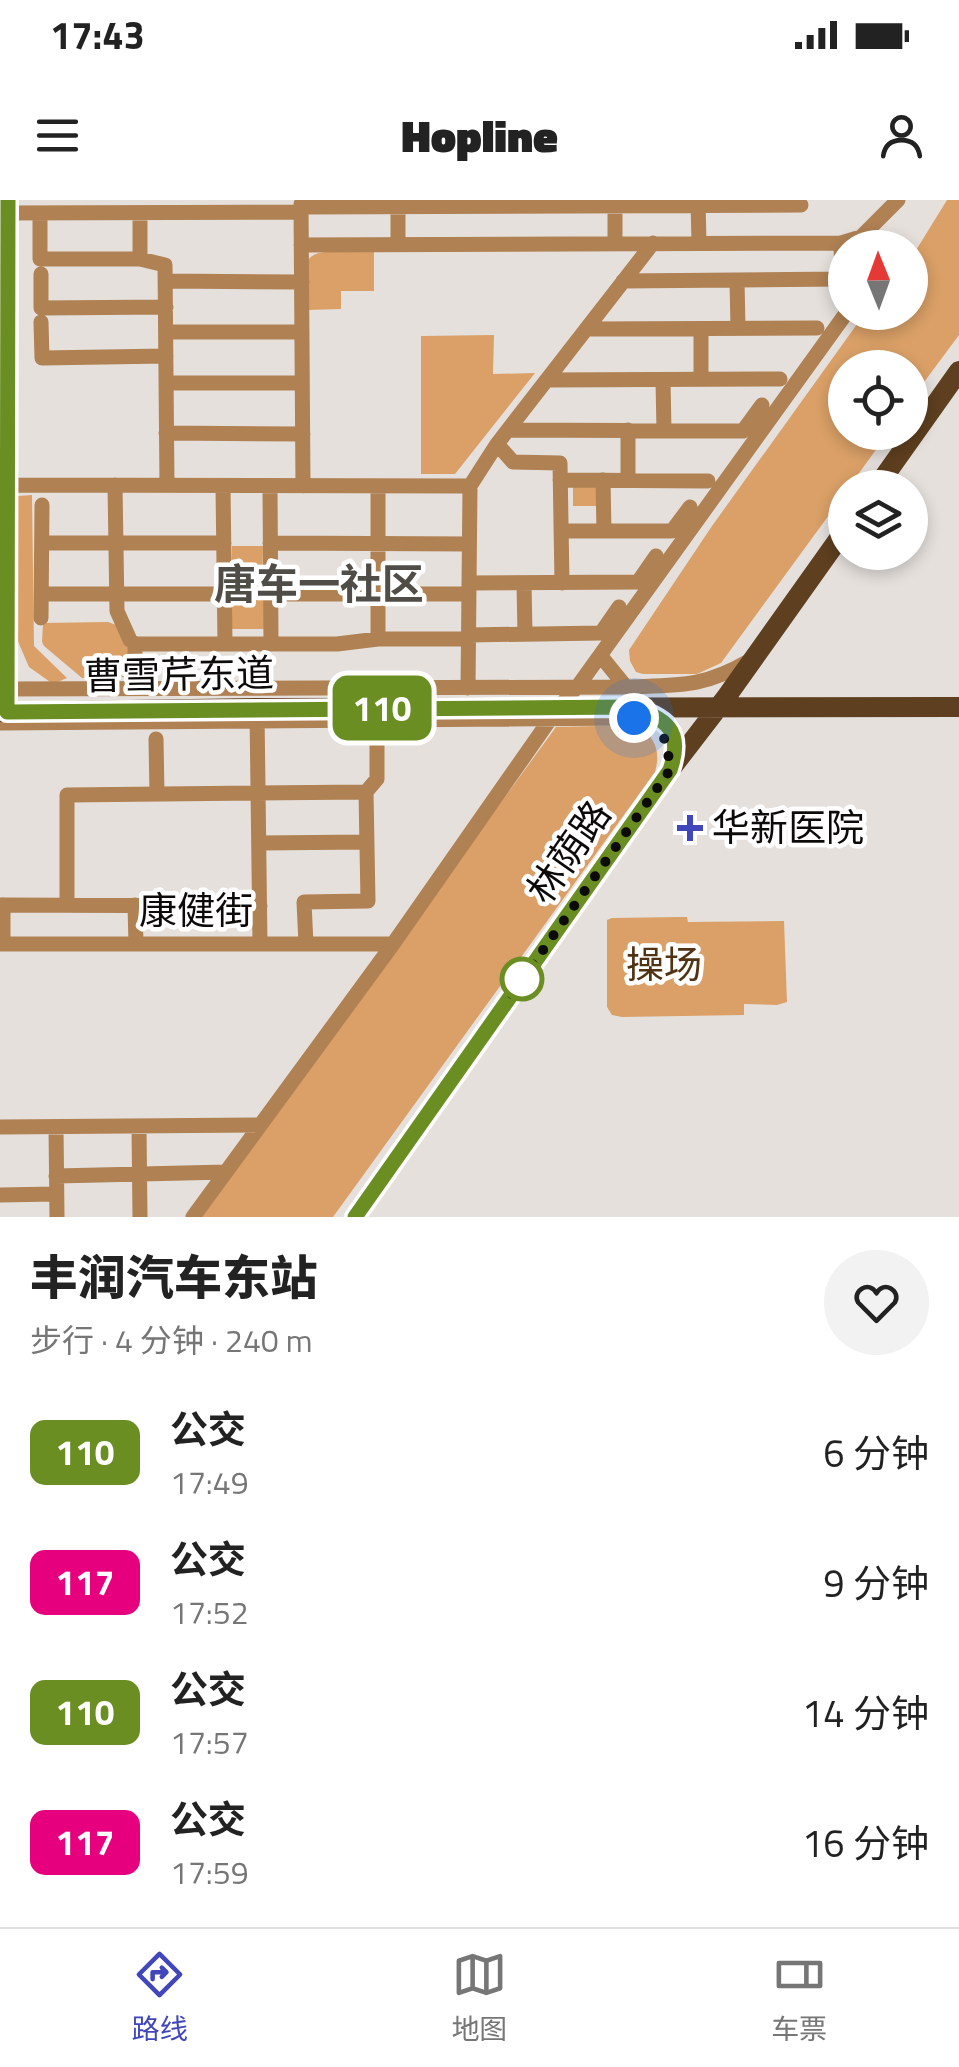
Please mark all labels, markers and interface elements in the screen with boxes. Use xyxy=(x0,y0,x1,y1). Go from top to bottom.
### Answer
text: 17:43 xyxy=(50,6,145,64)
text: Hopline xyxy=(401,101,558,169)
icon: menu xyxy=(30,108,85,163)
icon: person xyxy=(874,108,929,163)
north arrow xyxy=(828,230,928,330)
map controls xyxy=(828,230,928,570)
button: locate xyxy=(828,350,928,450)
button: layers xyxy=(828,470,928,570)
district label: 唐车一社区 xyxy=(214,551,424,615)
street label: 曹雪芹东道 xyxy=(83,643,274,705)
line badge: 110 xyxy=(324,676,440,740)
text: 110 xyxy=(353,681,411,735)
your location xyxy=(609,693,659,743)
street label: 林荫路 xyxy=(512,788,625,915)
place label: 华新医院 xyxy=(712,798,864,856)
marker: 华新医院 xyxy=(677,815,703,841)
street label: 康健街 xyxy=(139,881,253,939)
park label: 操场 xyxy=(626,935,702,993)
unlabelled marker xyxy=(501,958,543,1000)
text: 丰润汽车东站 xyxy=(30,1241,318,1314)
button: heart xyxy=(824,1250,929,1355)
text: 步行 · 4 分钟 · 240 m xyxy=(30,1316,313,1364)
text: 公交 xyxy=(170,1400,246,1458)
text: 6 分钟 xyxy=(823,1424,929,1482)
text: 110 xyxy=(56,1425,114,1479)
text: 17:49 xyxy=(170,1458,249,1506)
text: 公交 xyxy=(170,1530,246,1588)
text: 9 分钟 xyxy=(823,1554,929,1612)
text: 117 xyxy=(56,1555,114,1609)
text: 17:52 xyxy=(170,1588,249,1636)
text: 公交 xyxy=(170,1660,246,1718)
text: 14 分钟 xyxy=(802,1684,929,1742)
text: 110 xyxy=(56,1685,114,1739)
text: 17:57 xyxy=(170,1718,249,1766)
text: 公交 xyxy=(170,1790,246,1848)
text: 16 分钟 xyxy=(802,1814,929,1872)
text: 117 xyxy=(56,1815,114,1869)
text: 17:59 xyxy=(170,1848,249,1896)
tab: 路线 xyxy=(132,1947,188,2050)
tab: 地图 xyxy=(451,1947,507,2050)
tab: 车票 xyxy=(771,1947,827,2050)

